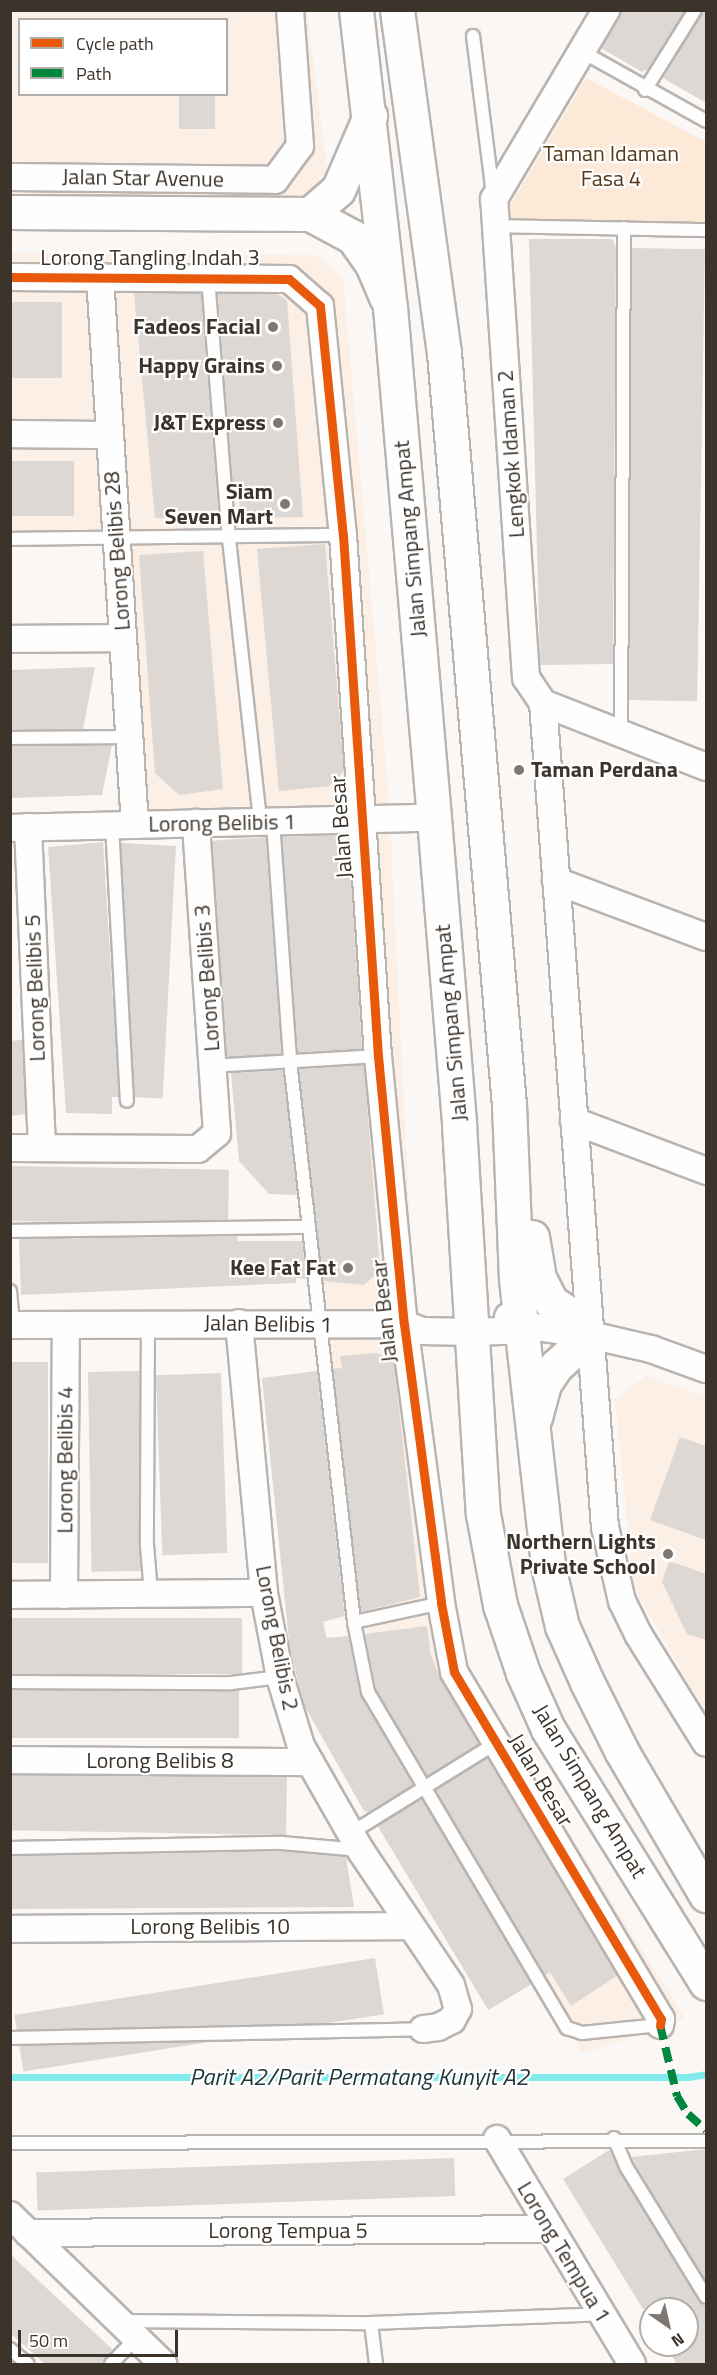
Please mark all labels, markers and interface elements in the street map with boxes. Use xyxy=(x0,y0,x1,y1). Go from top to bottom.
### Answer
legend xyxy=(18,18,228,96)
text: Cycle path xyxy=(76,30,154,57)
text: Path xyxy=(76,60,112,87)
park label: Taman Idaman Fasa 4 xyxy=(543,140,679,192)
street label: Jalan Star Avenue xyxy=(62,163,224,193)
street label: Lorong Tangling Indah 3 xyxy=(40,245,260,271)
place label: Fadeos Facial xyxy=(133,314,261,340)
marker: Fadeos Facial xyxy=(266,320,280,334)
place label: Happy Grains xyxy=(138,353,265,379)
marker: Happy Grains xyxy=(270,359,284,373)
street label: Lengkok Idaman 2 xyxy=(492,369,530,539)
place label: J&T Express xyxy=(153,410,266,436)
marker: J&T Express xyxy=(271,416,285,430)
street label: Jalan Simpang Ampat xyxy=(388,439,432,639)
street label: Lorong Belibis 28 xyxy=(98,470,136,632)
place label: Siam Seven Mart xyxy=(165,478,273,530)
marker: Siam Seven Mart xyxy=(278,497,292,511)
place label: Taman Perdana xyxy=(531,757,678,783)
marker: Taman Perdana xyxy=(512,763,526,777)
street label: Jalan Besar xyxy=(324,774,358,880)
street label: Lorong Belibis 1 xyxy=(148,809,296,837)
street label: Lorong Belibis 3 xyxy=(189,904,225,1052)
street label: Lorong Belibis 5 xyxy=(19,914,51,1062)
street label: Jalan Simpang Ampat xyxy=(429,923,473,1123)
place label: Kee Fat Fat xyxy=(230,1255,336,1281)
street label: Jalan Besar xyxy=(365,1258,403,1364)
marker: Kee Fat Fat xyxy=(341,1261,355,1275)
street label: Jalan Belibis 1 xyxy=(204,1310,332,1338)
street label: Lorong Belibis 4 xyxy=(52,1386,78,1534)
place label: Northern Lights Private School xyxy=(506,1528,656,1580)
marker: Northern Lights Private School xyxy=(661,1547,675,1561)
street label: Lorong Belibis 2 xyxy=(250,1563,304,1713)
street label: Jalan Simpang Ampat xyxy=(528,1699,652,1883)
street label: Jalan Besar xyxy=(503,1729,579,1831)
street label: Lorong Belibis 8 xyxy=(86,1748,234,1774)
street label: Lorong Belibis 10 xyxy=(130,1914,290,1940)
water label: Parit A2/Parit Permatang Kunyit A2 xyxy=(189,2063,529,2091)
street label: Lorong Tempua 1 xyxy=(512,2177,616,2327)
street label: Lorong Tempua 5 xyxy=(208,2218,368,2244)
north arrow xyxy=(639,2297,699,2357)
scale bar xyxy=(21,2318,182,2356)
text: 50 m xyxy=(29,2327,68,2354)
text: N xyxy=(667,2327,689,2353)

